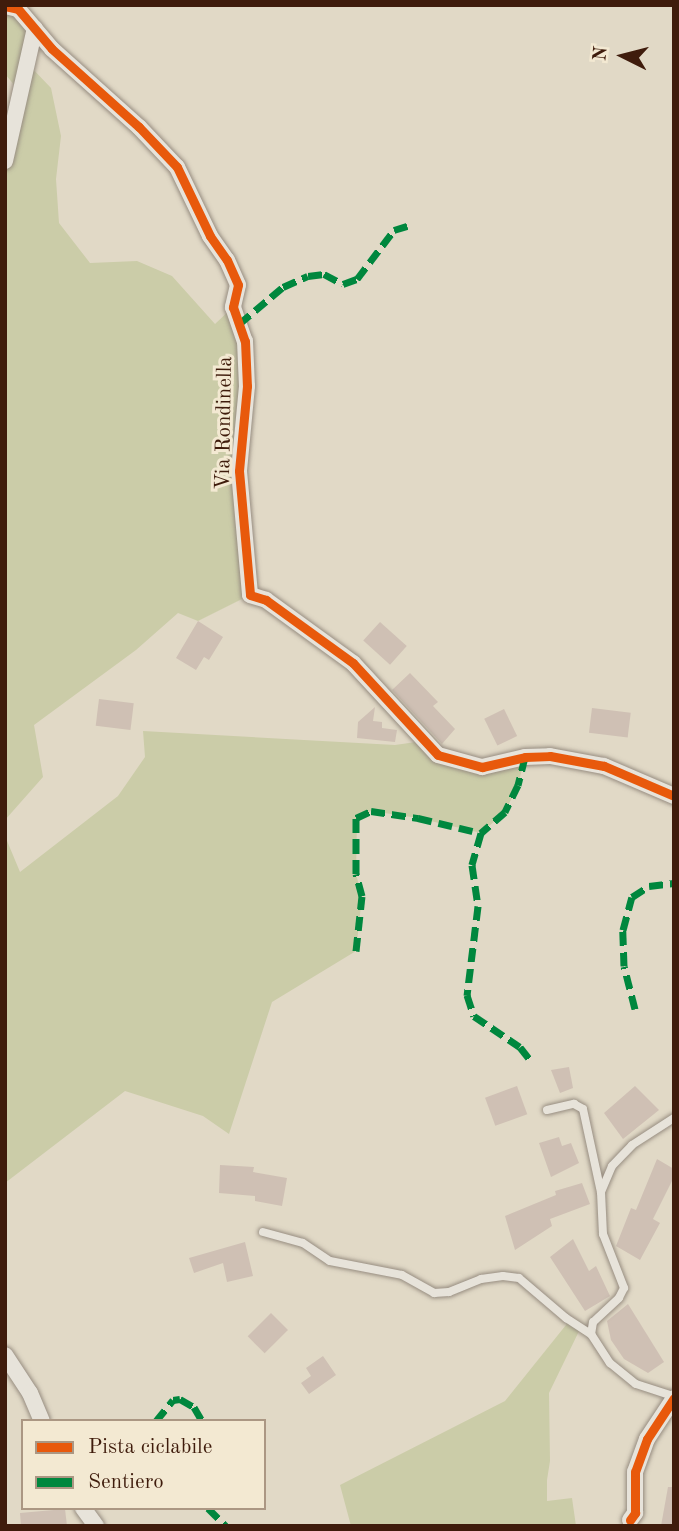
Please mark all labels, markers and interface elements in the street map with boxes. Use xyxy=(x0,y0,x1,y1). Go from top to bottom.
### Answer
north arrow xyxy=(588,21,658,91)
text: N xyxy=(591,46,612,62)
street label: Via Rondinella xyxy=(211,356,239,490)
legend xyxy=(21,1419,266,1510)
text: Pista ciclabile xyxy=(88,1437,212,1458)
text: Sentiero xyxy=(88,1472,164,1493)

